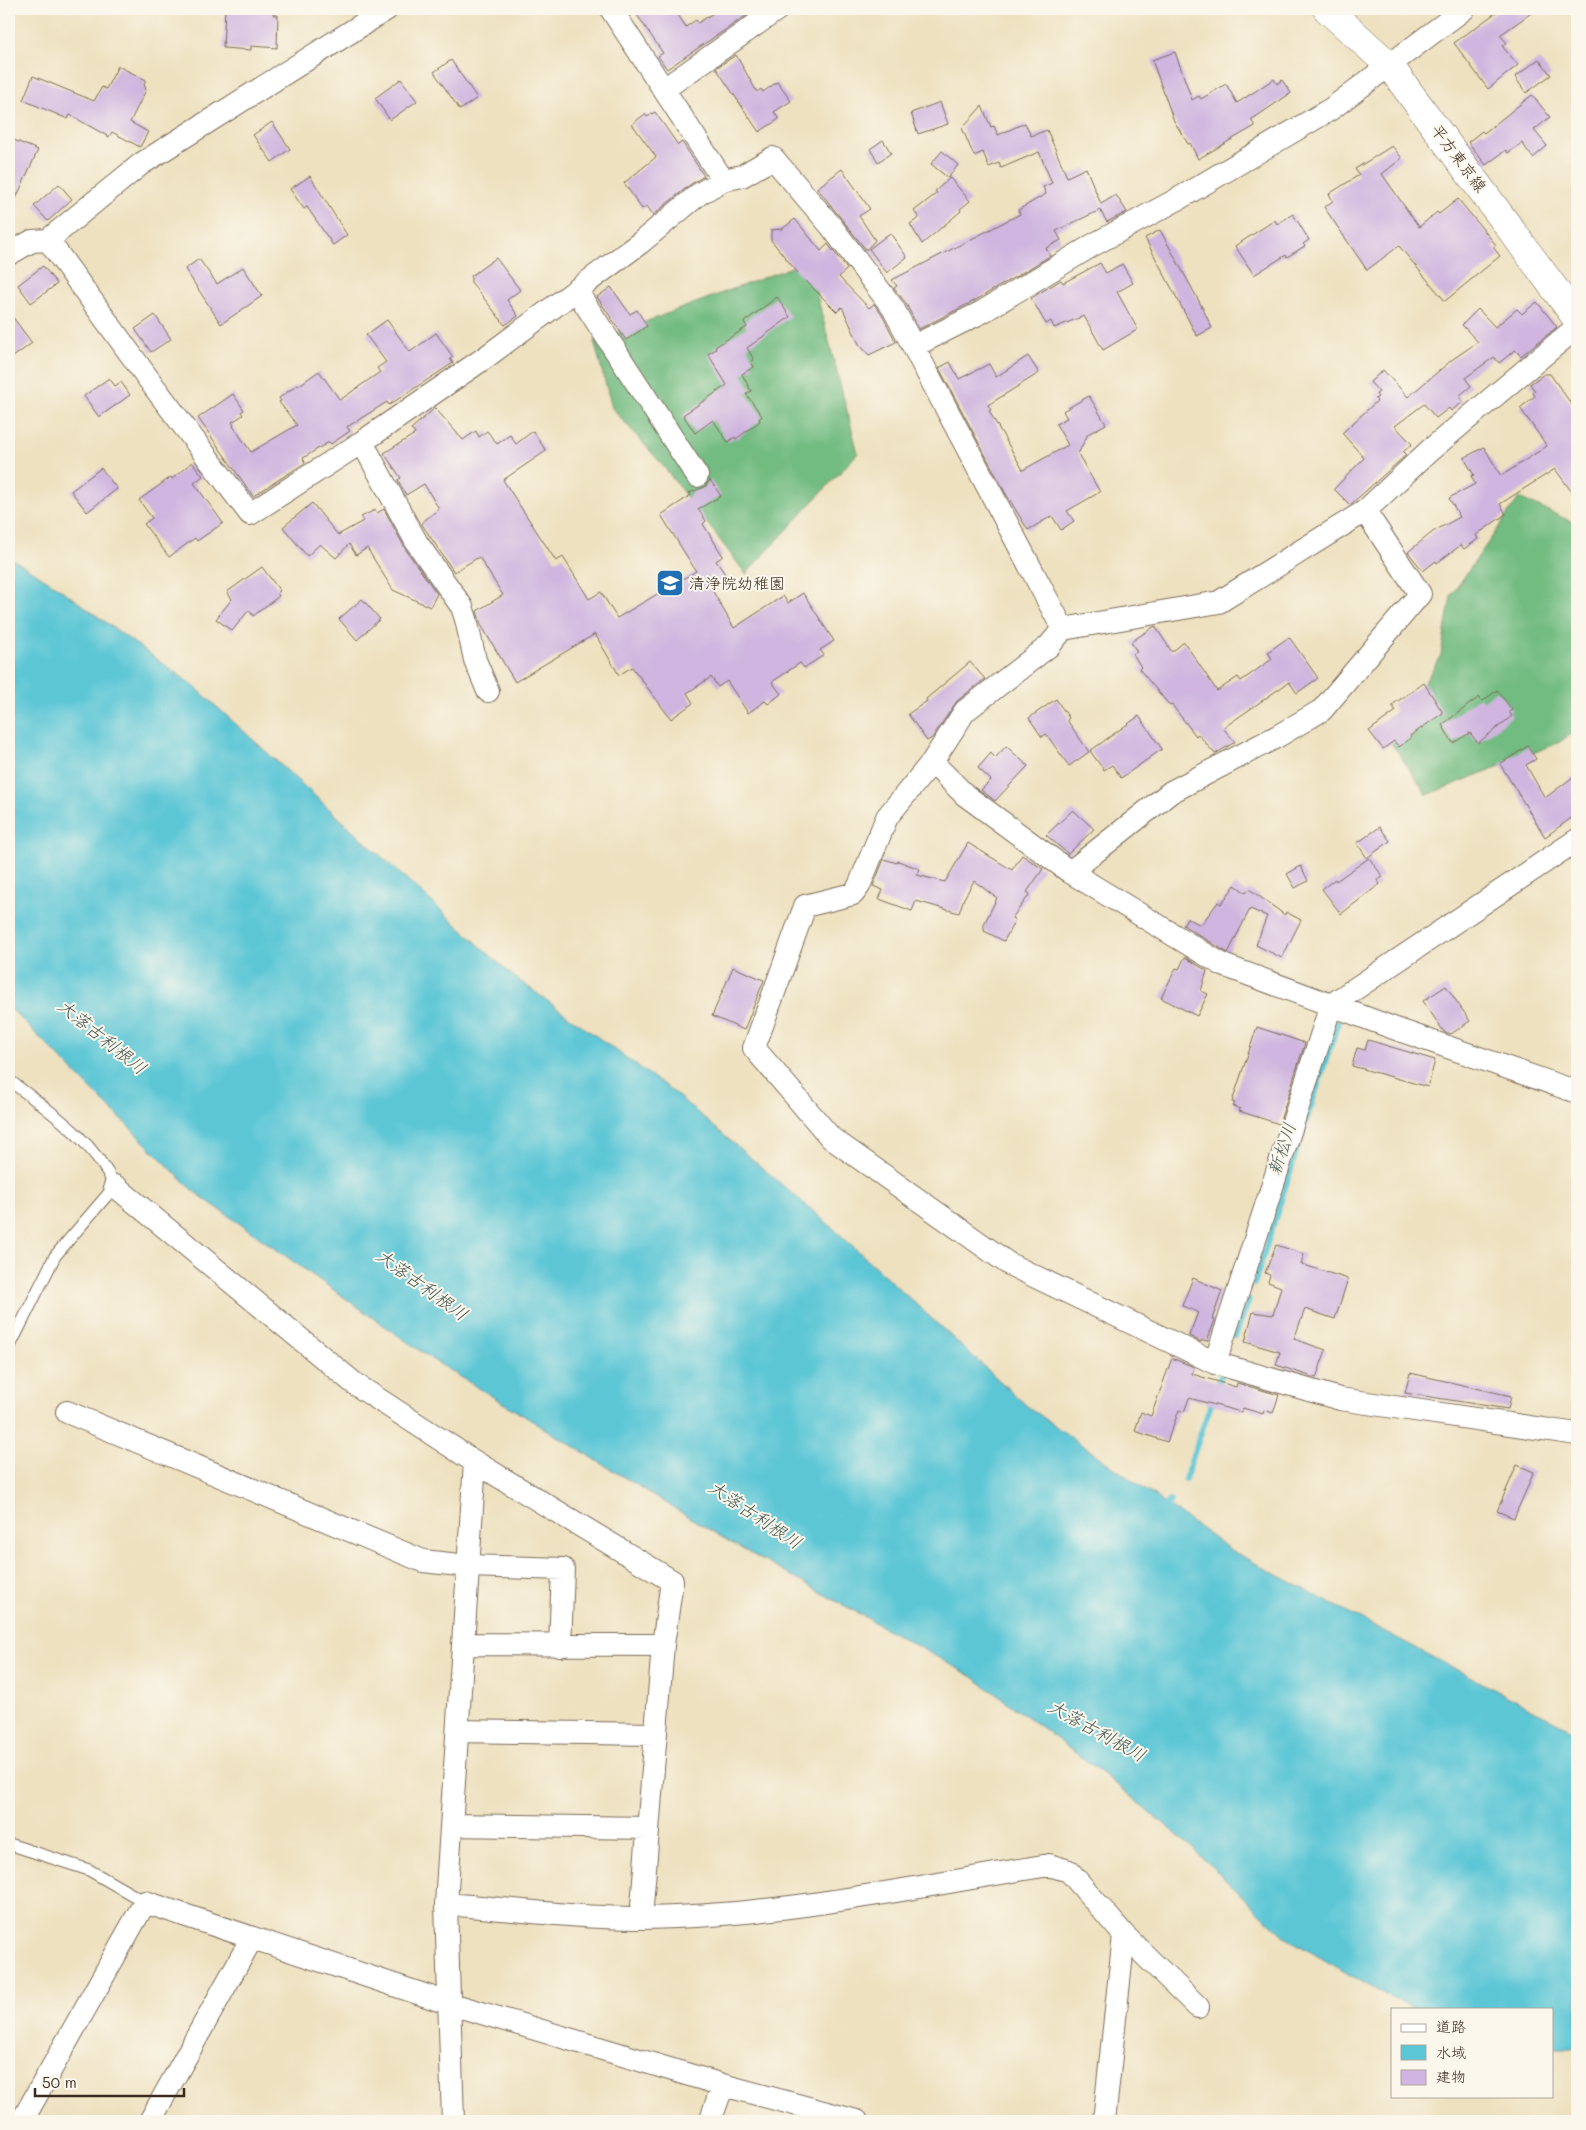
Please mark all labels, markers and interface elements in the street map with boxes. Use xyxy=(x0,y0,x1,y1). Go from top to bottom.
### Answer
street label: 平方東京線 xyxy=(1427,119,1492,196)
school or university icon: 清浄院幼稚園 xyxy=(655,568,685,598)
place label: 清浄院幼稚園 xyxy=(689,572,785,593)
water label: 大落古利根川 xyxy=(53,993,152,1080)
water label: 新松川 xyxy=(1261,1119,1301,1178)
water label: 大落古利根川 xyxy=(372,1243,473,1326)
water label: 大落古利根川 xyxy=(704,1474,807,1554)
water label: 大落古利根川 xyxy=(1044,1693,1151,1767)
legend xyxy=(1391,2008,1554,2098)
text: 道路 xyxy=(1436,2016,1466,2036)
text: 水域 xyxy=(1436,2042,1466,2062)
scale bar xyxy=(35,2065,184,2097)
text: 建物 xyxy=(1436,2066,1466,2086)
text: 50 m xyxy=(42,2072,77,2092)

